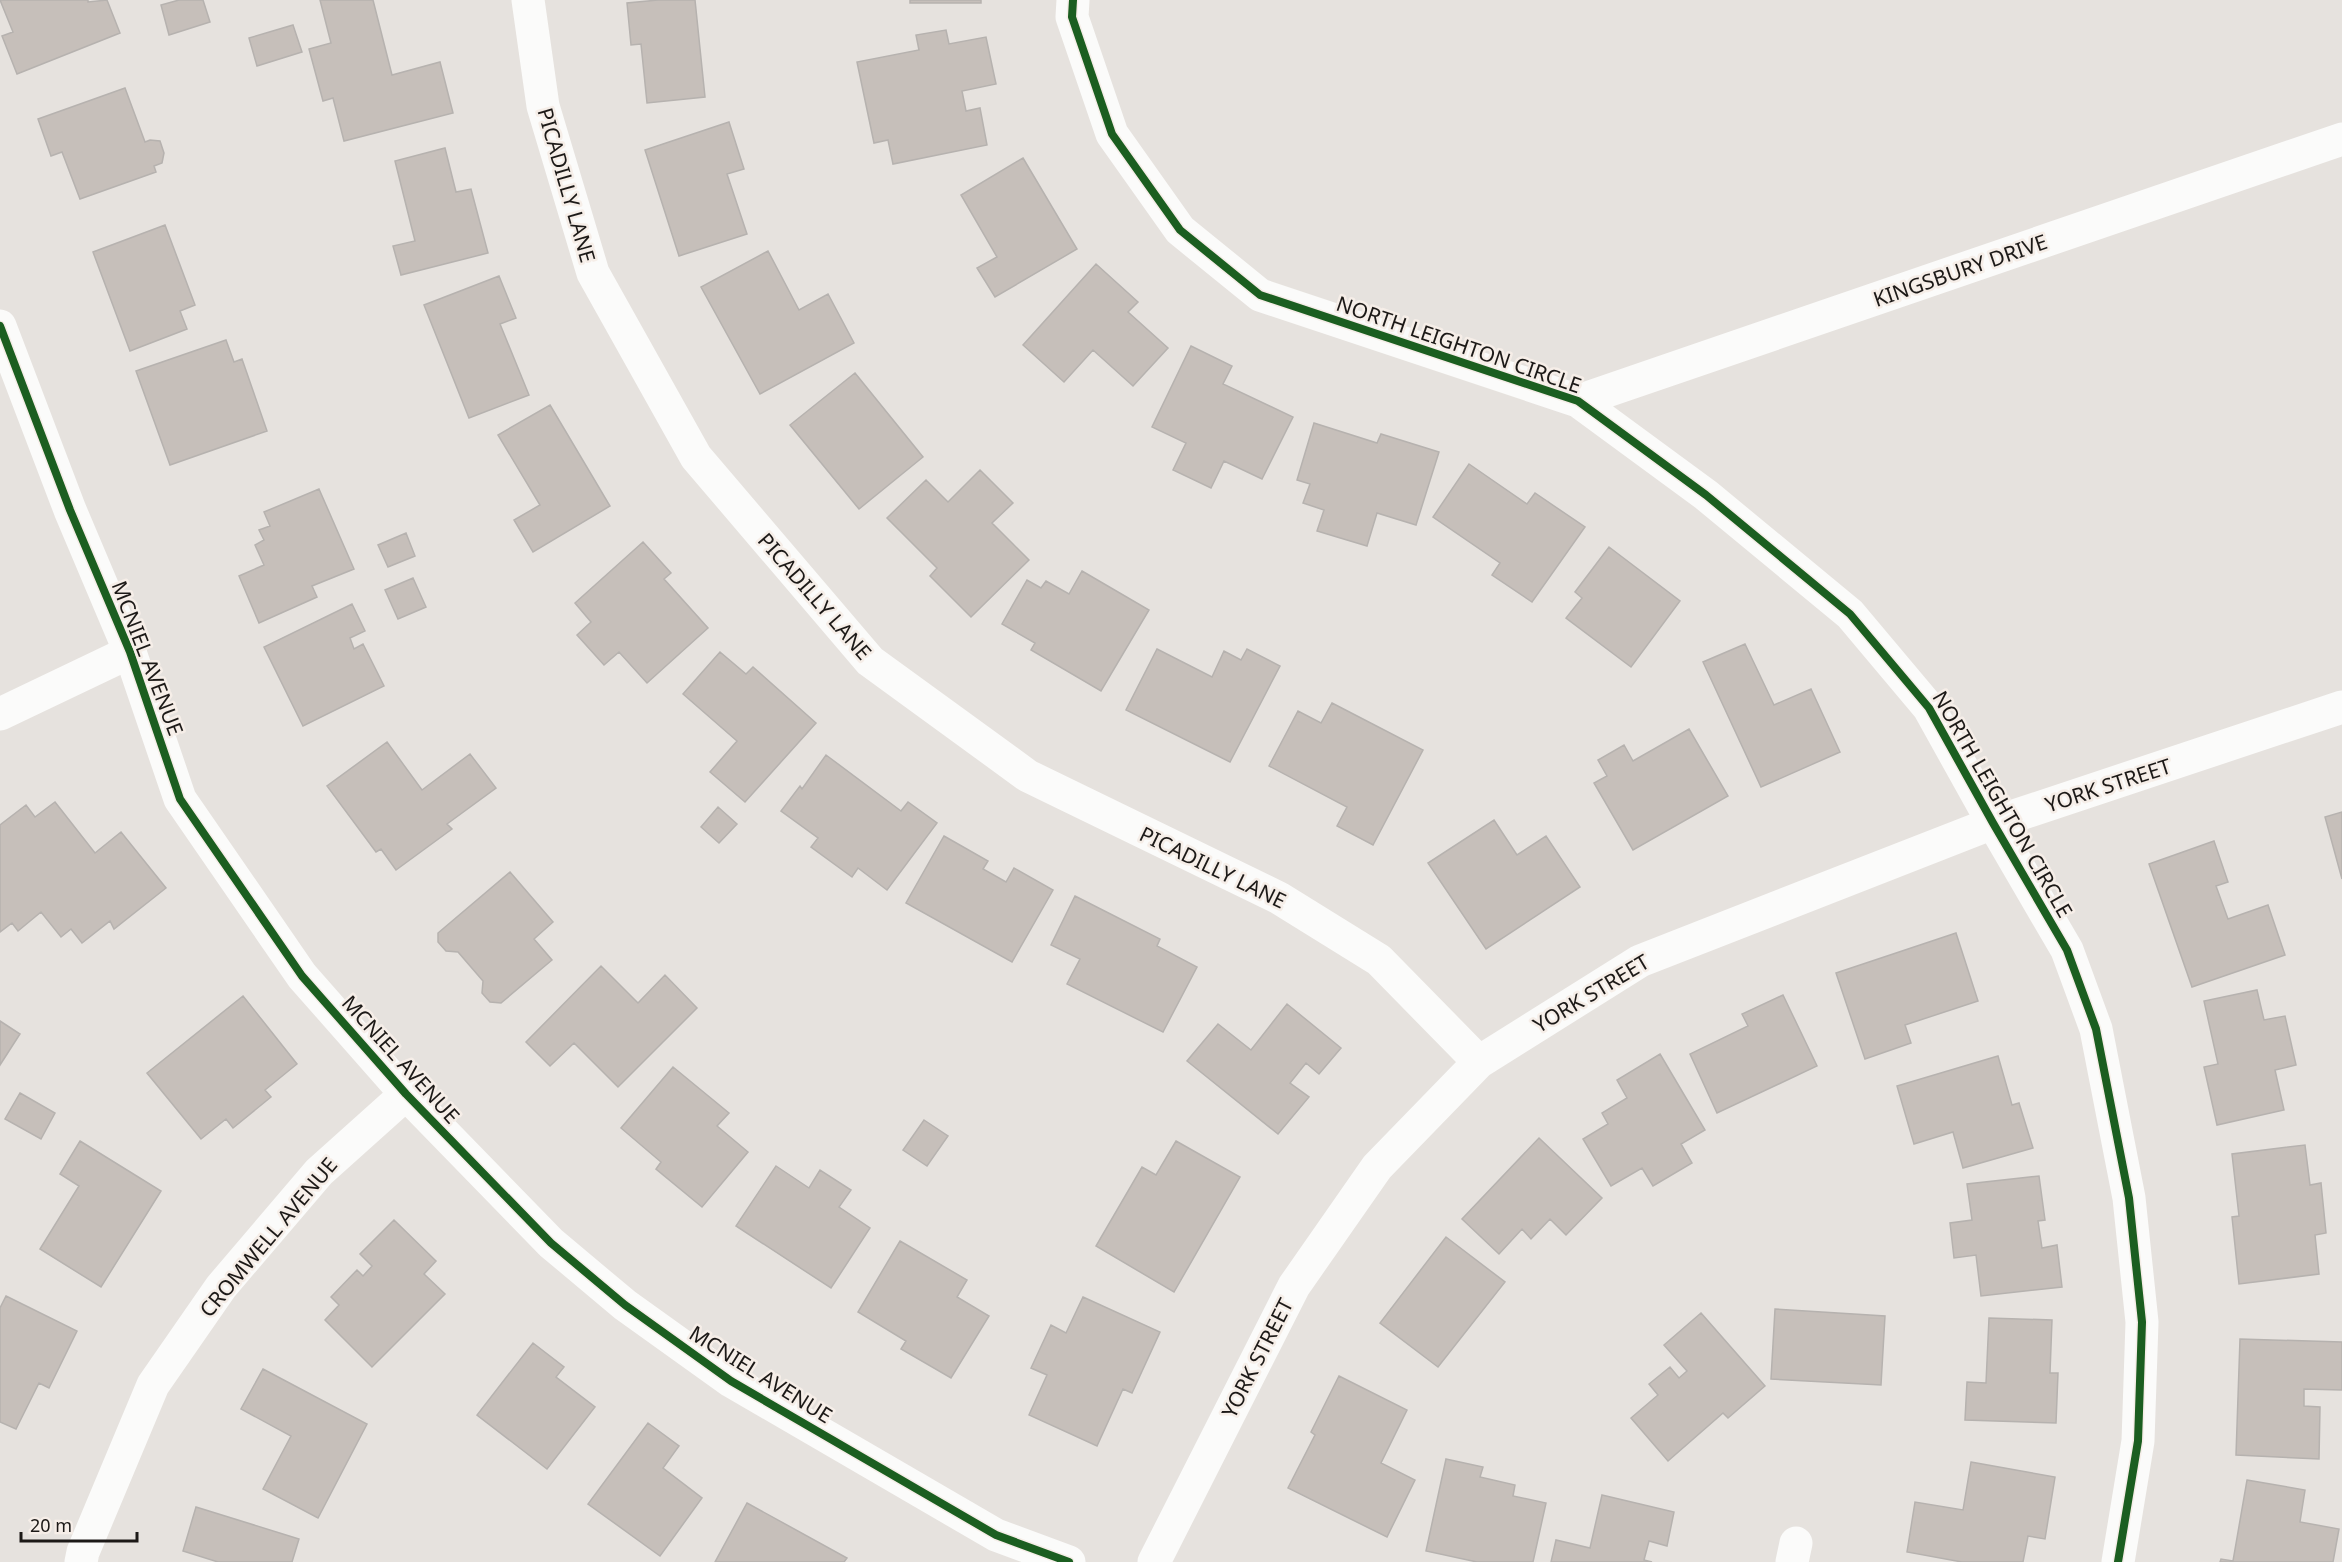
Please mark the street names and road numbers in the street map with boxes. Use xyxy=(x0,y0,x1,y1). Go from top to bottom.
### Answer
street label: PICADILLY LANE xyxy=(532,104,602,266)
street label: KINGSBURY DRIVE xyxy=(1869,227,2051,313)
street label: NORTH LEIGHTON CIRCLE xyxy=(1333,289,1585,399)
street label: PICADILLY LANE xyxy=(752,527,878,665)
street label: MCNIEL AVENUE xyxy=(106,577,190,739)
street label: NORTH LEIGHTON CIRCLE xyxy=(1927,686,2079,922)
street label: YORK STREET xyxy=(2042,751,2175,819)
street label: PICADILLY LANE xyxy=(1135,819,1291,915)
street label: YORK STREET xyxy=(1528,947,1654,1039)
street label: MCNIEL AVENUE xyxy=(336,989,466,1129)
street label: CROMWELL AVENUE xyxy=(193,1151,343,1323)
street label: YORK STREET xyxy=(1215,1293,1299,1423)
street label: MCNIEL AVENUE xyxy=(684,1319,838,1429)

